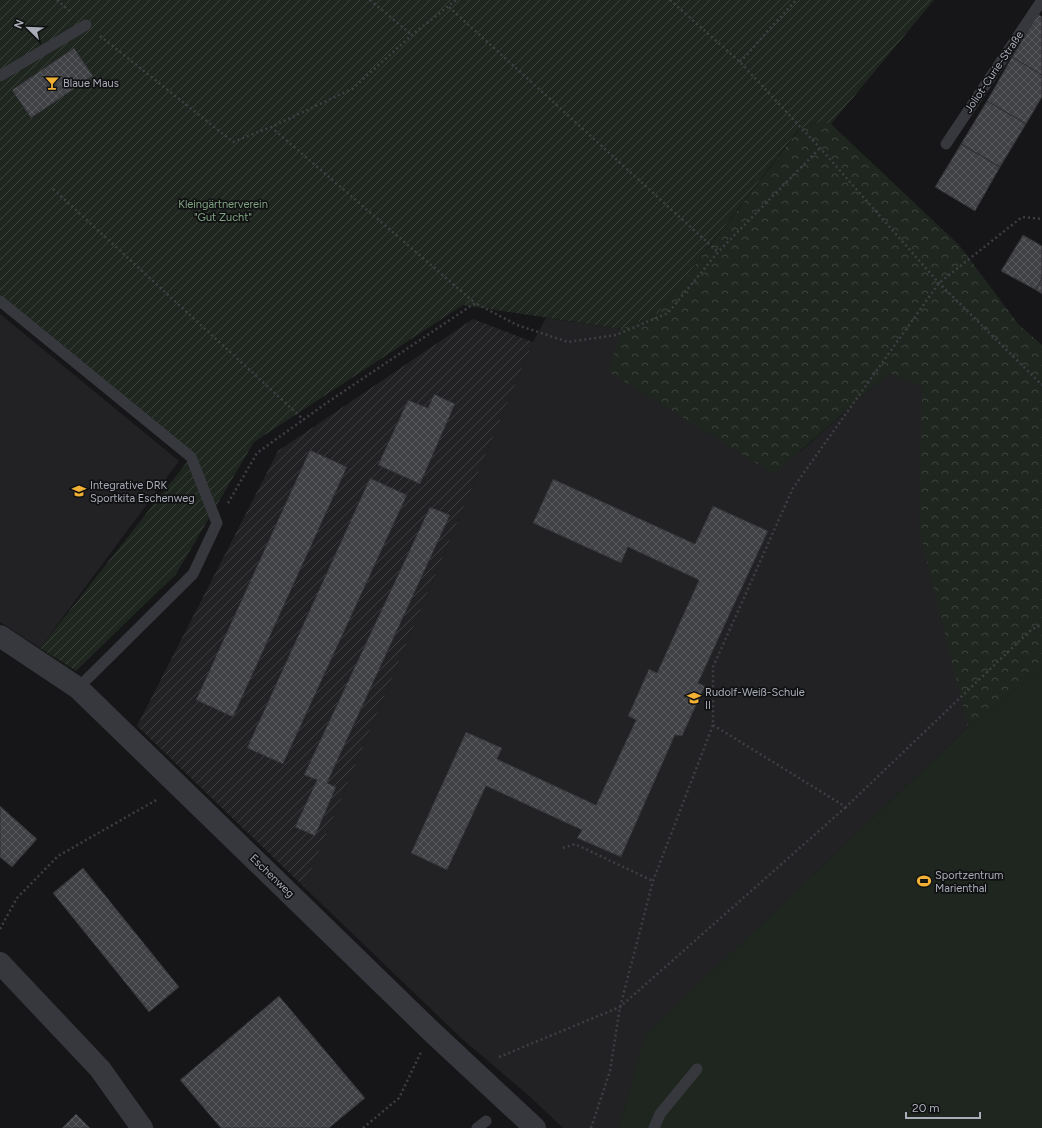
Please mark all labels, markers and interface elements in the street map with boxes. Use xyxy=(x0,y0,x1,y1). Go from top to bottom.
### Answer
north arrow xyxy=(8,8,48,48)
text: N xyxy=(12,18,27,31)
street label: Joliot-Curie-Straße xyxy=(962,29,1026,115)
bar icon: Blaue Maus xyxy=(44,75,60,91)
place label: Blaue Maus xyxy=(63,77,119,90)
park label: Kleingärtnerverein "Gut Zucht" xyxy=(178,198,268,224)
place label: Integrative DRK Sportkita Eschenweg xyxy=(90,479,195,505)
school or university icon: Integrative DRK Sportkita Eschenweg xyxy=(71,483,87,499)
place label: Rudolf-Weiß-Schule II xyxy=(705,686,805,712)
school or university icon: Rudolf-Weiß-Schule II xyxy=(686,690,702,706)
street label: Eschenweg xyxy=(247,852,297,900)
place label: Sportzentrum Marienthal xyxy=(935,869,1003,895)
sports icon: Sportzentrum Marienthal xyxy=(916,873,932,889)
scale bar xyxy=(906,1094,980,1120)
text: 20 m xyxy=(912,1101,940,1115)

